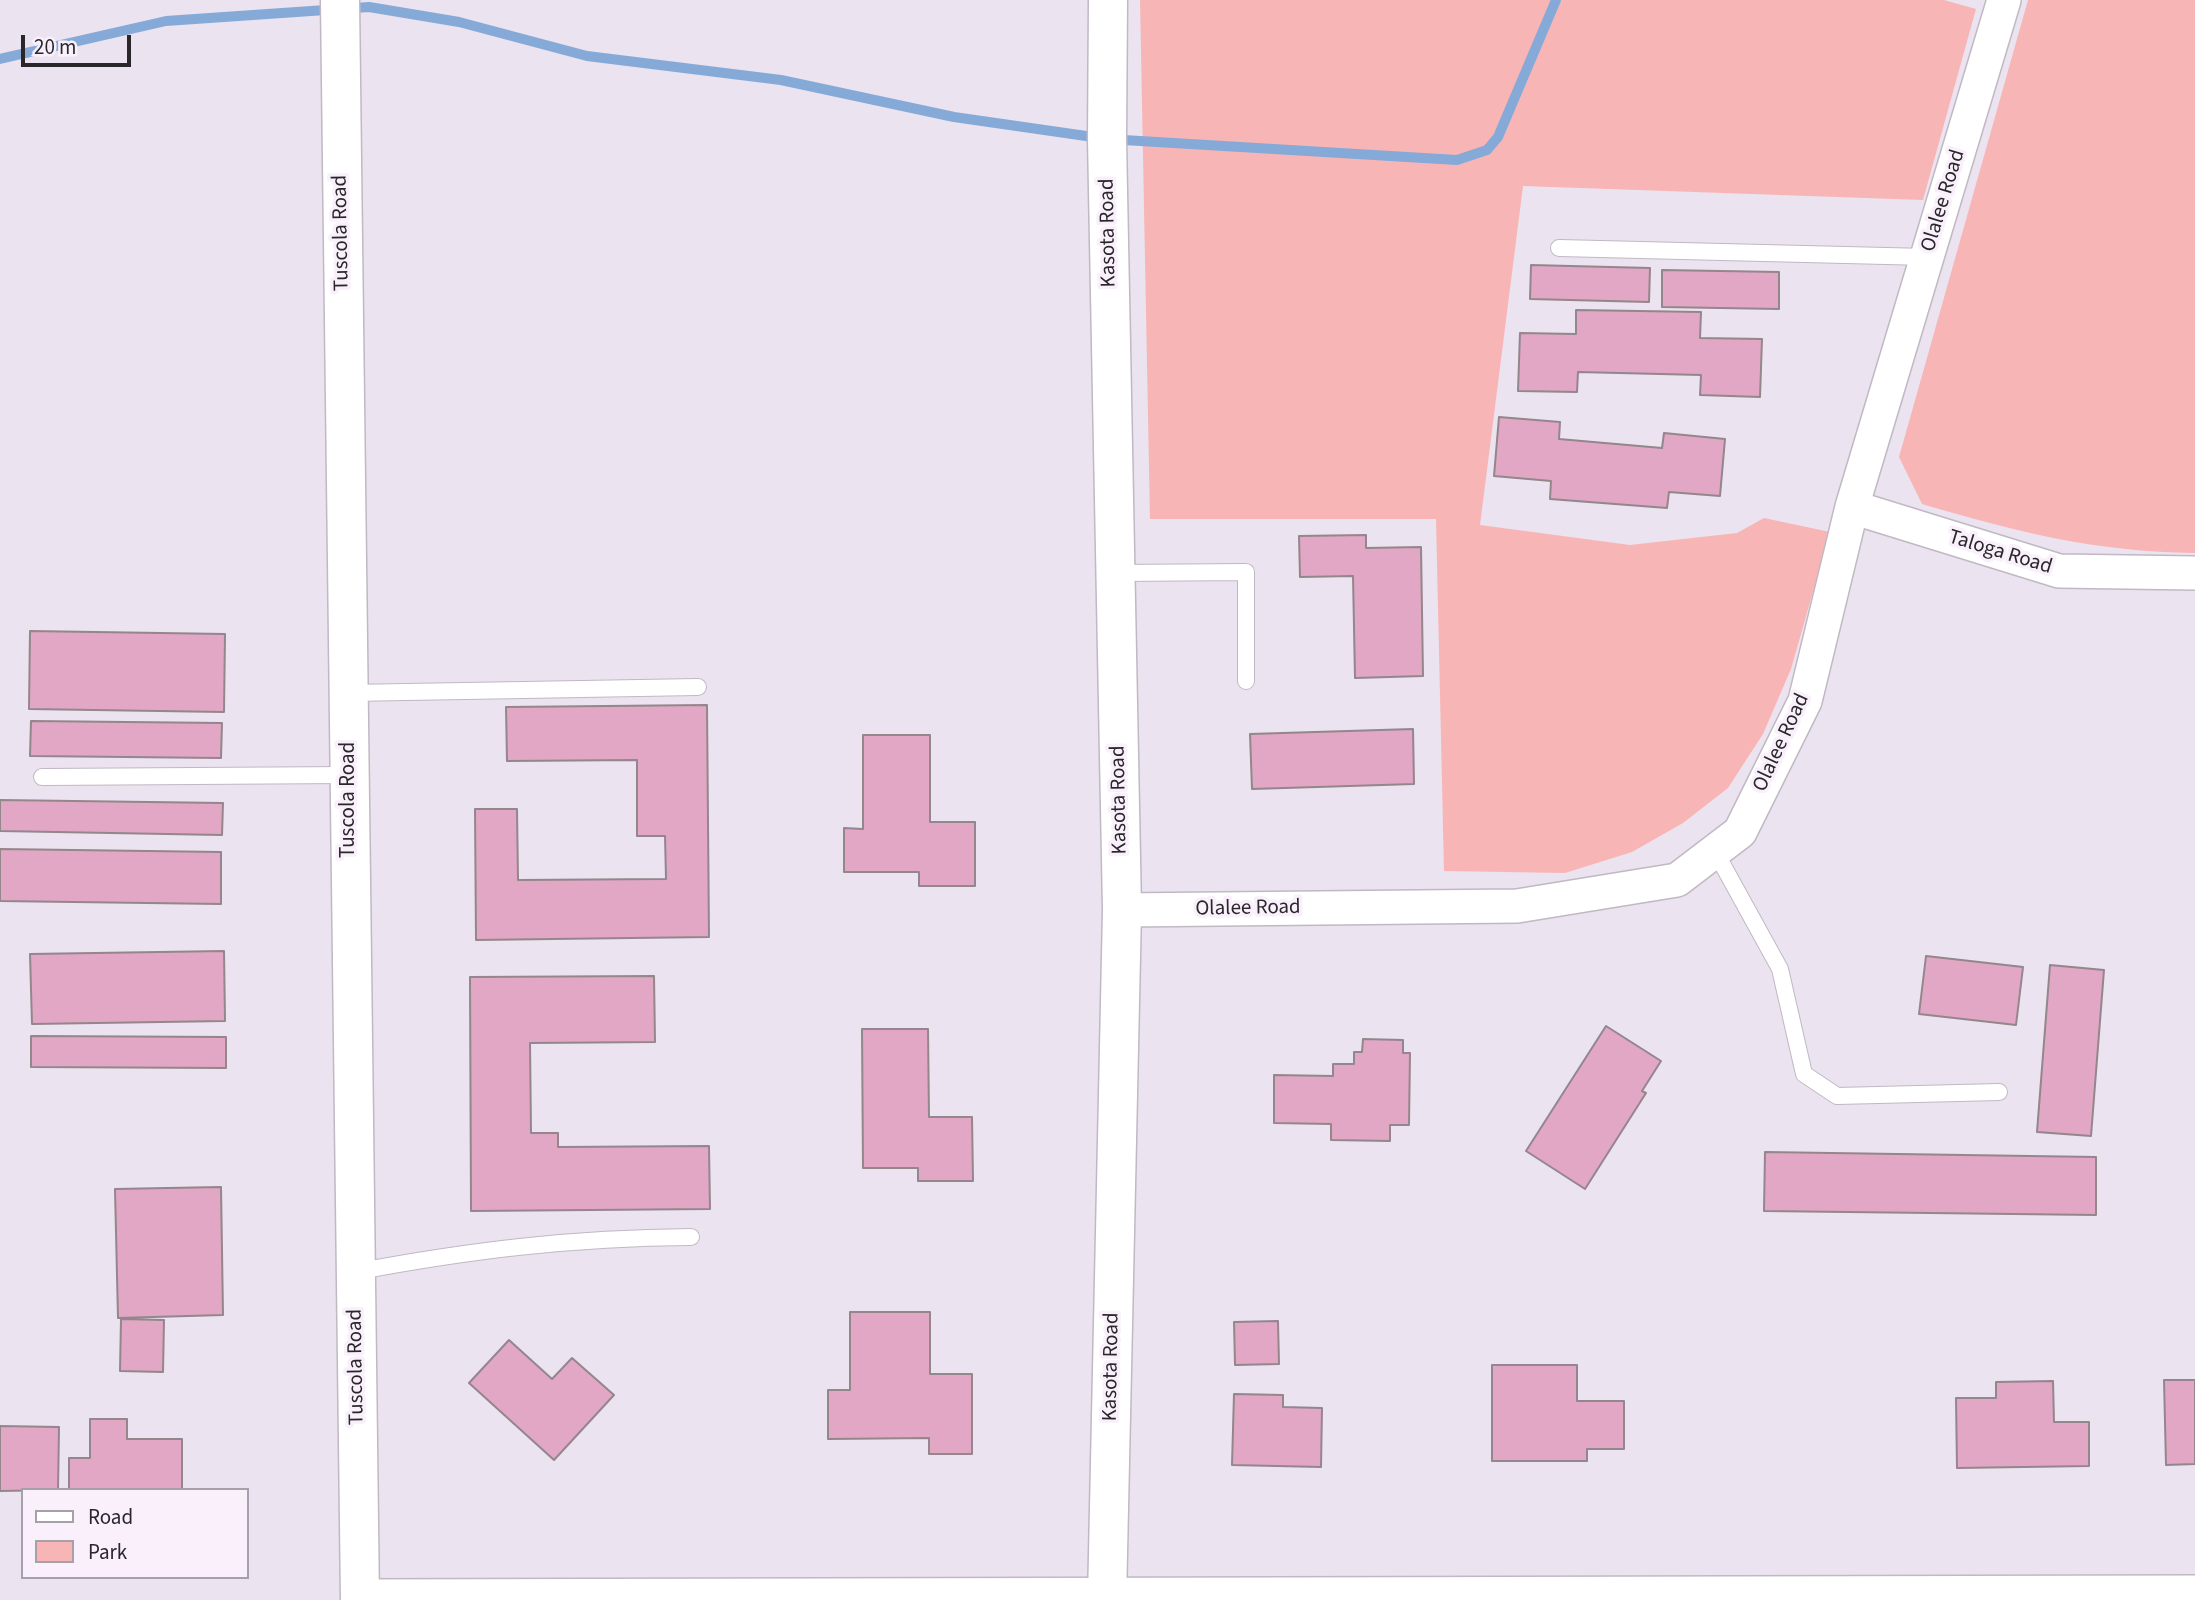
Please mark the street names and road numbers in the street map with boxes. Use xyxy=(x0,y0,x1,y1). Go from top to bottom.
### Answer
street label: Olalee Road xyxy=(1917,147,1971,255)
street label: Tuscola Road xyxy=(328,175,356,291)
street label: Kasota Road xyxy=(1095,178,1123,288)
street label: Taloga Road xyxy=(1945,525,2055,581)
street label: Olalee Road xyxy=(1748,690,1816,796)
street label: Tuscola Road xyxy=(336,742,362,858)
street label: Kasota Road xyxy=(1106,745,1134,855)
street label: Olalee Road xyxy=(1195,895,1301,923)
street label: Tuscola Road xyxy=(343,1309,371,1425)
street label: Kasota Road xyxy=(1098,1312,1126,1422)

